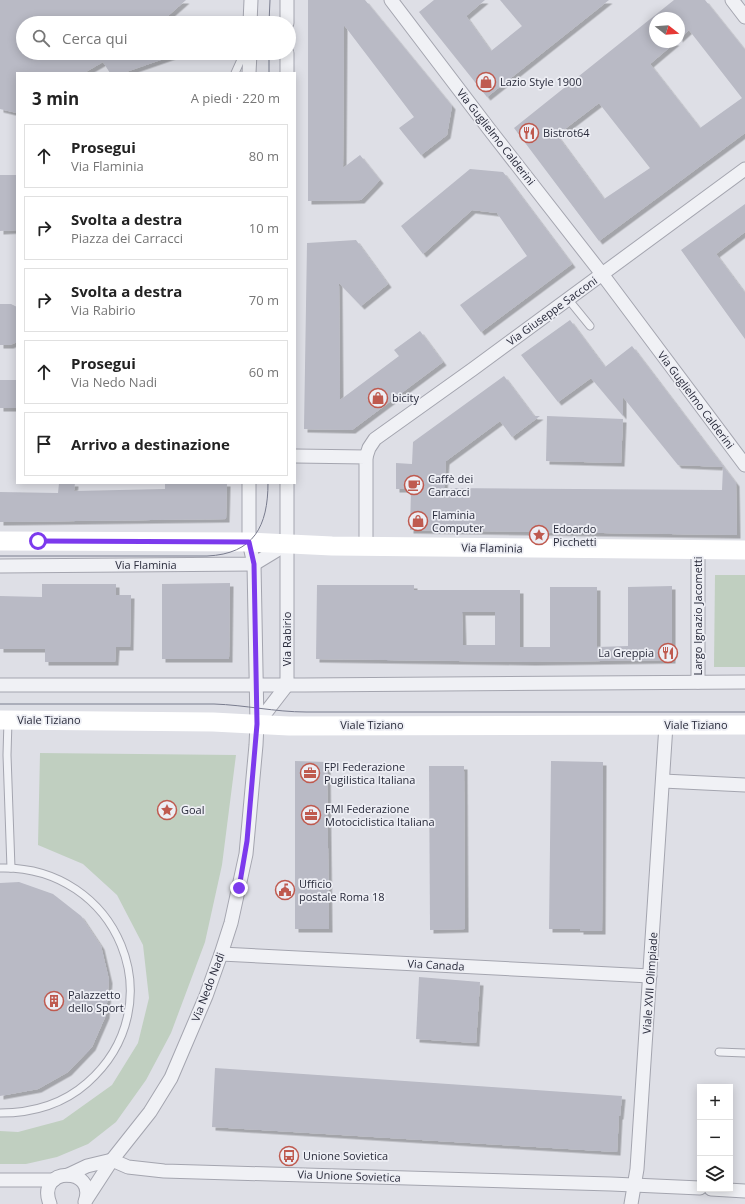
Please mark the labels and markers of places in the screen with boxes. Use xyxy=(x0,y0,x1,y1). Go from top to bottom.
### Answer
shop icon: Lazio Style 1900 xyxy=(475,71,497,93)
place label: Lazio Style 1900 xyxy=(500,74,582,89)
restaurant icon: Bistrot64 xyxy=(518,122,540,144)
place label: Bistrot64 xyxy=(543,125,590,140)
shop icon: bicity xyxy=(367,387,389,409)
place label: bicity xyxy=(392,390,419,405)
place label: Caffè dei Carracci xyxy=(428,471,473,499)
cafe icon: Caffè dei Carracci xyxy=(403,474,425,496)
place label: Flaminia Computer xyxy=(432,507,484,535)
shop icon: Flaminia Computer xyxy=(407,510,429,532)
place label: Edoardo Picchetti xyxy=(553,521,597,549)
place icon: Edoardo Picchetti xyxy=(528,524,550,546)
restaurant icon: La Greppia xyxy=(657,642,679,664)
place label: La Greppia xyxy=(598,645,654,660)
place label: FPI Federazione Pugilistica Italiana xyxy=(324,759,415,787)
office icon: FPI Federazione Pugilistica Italiana xyxy=(299,762,321,784)
place icon: Goal xyxy=(156,799,178,821)
place label: FMI Federazione Motociclistica Italiana xyxy=(325,801,435,829)
place label: Goal xyxy=(181,802,205,817)
office icon: FMI Federazione Motociclistica Italiana xyxy=(300,804,322,826)
place label: Ufficio postale Roma 18 xyxy=(299,876,385,904)
public building icon: Ufficio postale Roma 18 xyxy=(274,879,296,901)
place label: Palazzetto dello Sport xyxy=(68,987,124,1015)
building icon: Palazzetto dello Sport xyxy=(43,990,65,1012)
bus stop icon: Unione Sovietica xyxy=(278,1145,300,1167)
place label: Unione Sovietica xyxy=(303,1148,388,1163)

